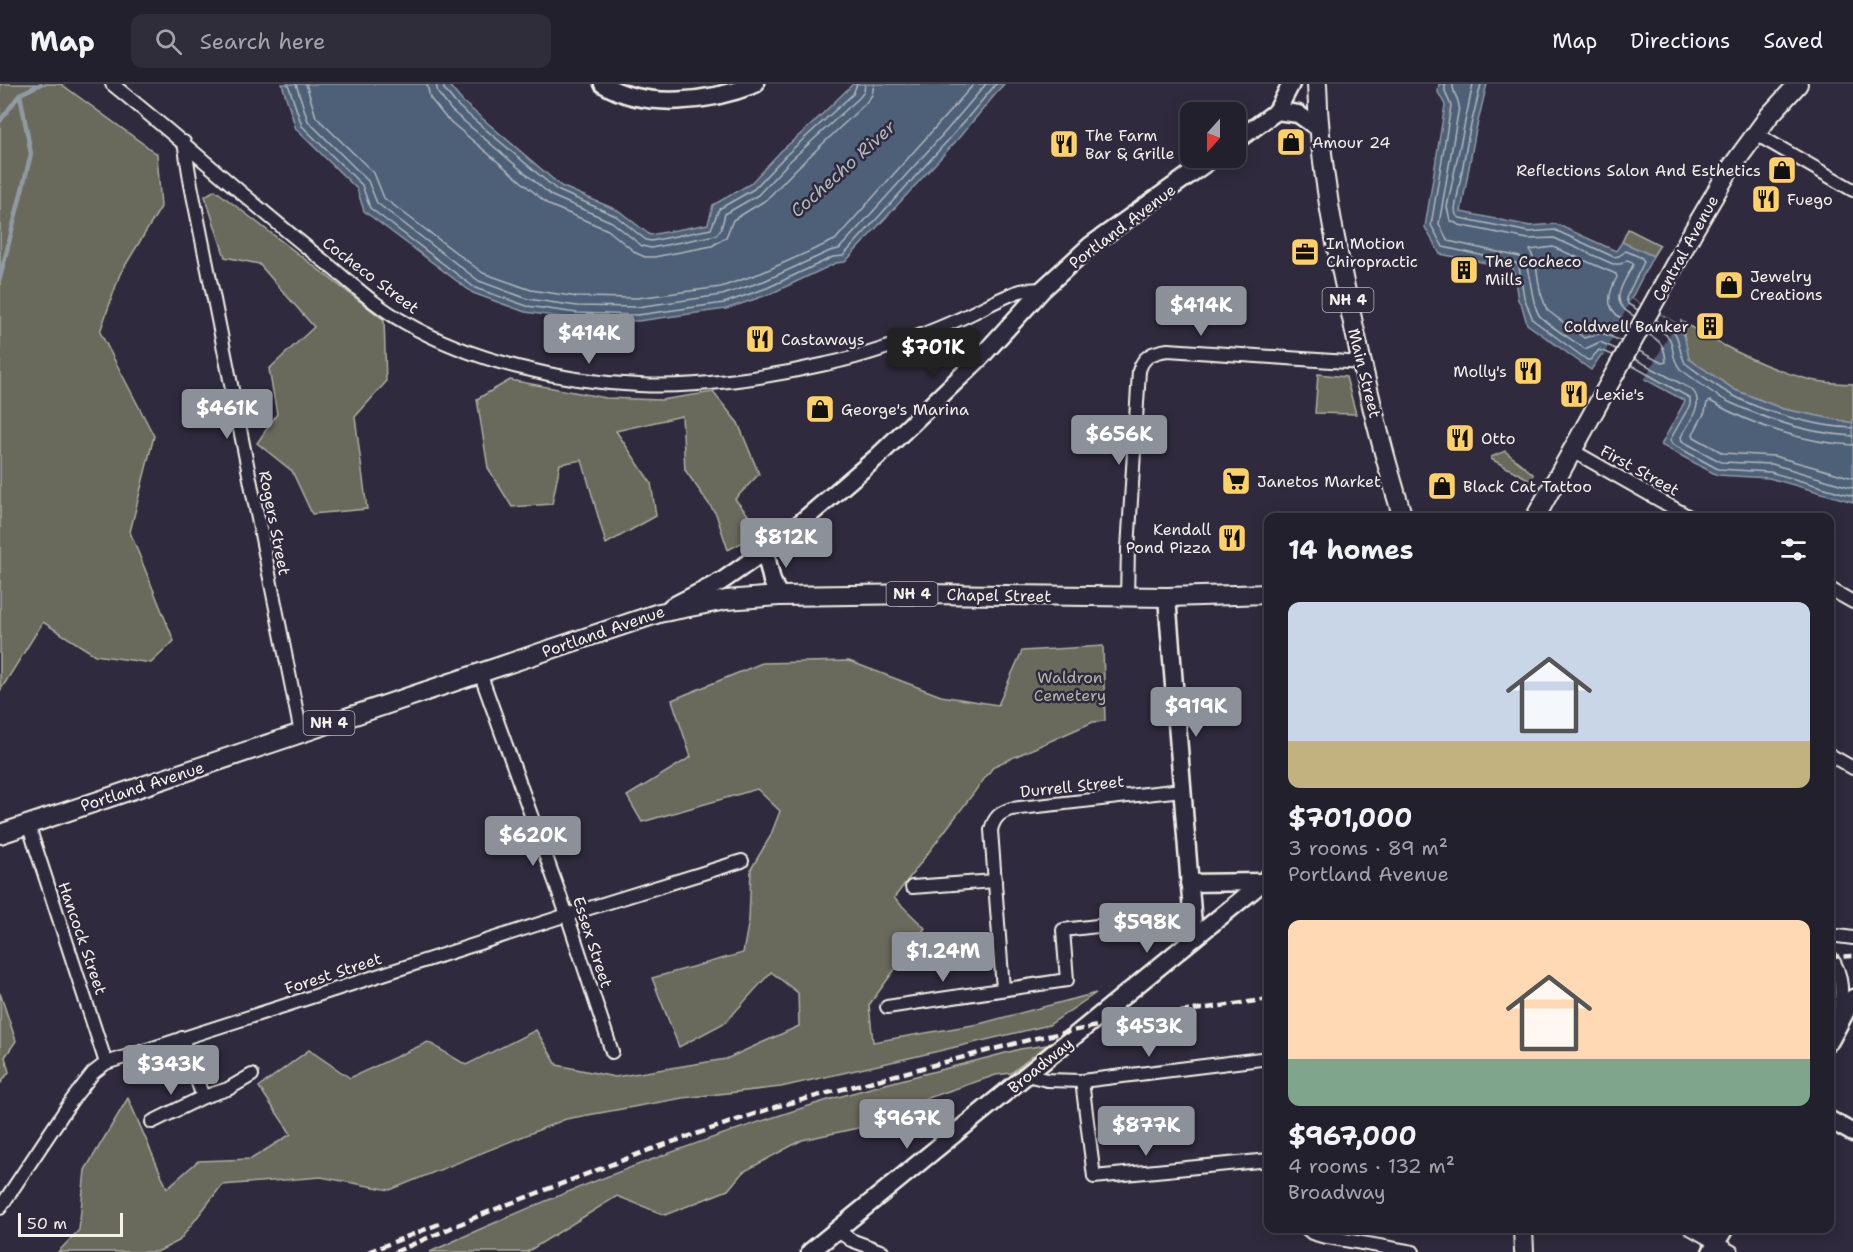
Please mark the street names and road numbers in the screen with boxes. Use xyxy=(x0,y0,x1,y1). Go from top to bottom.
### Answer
street label: Portland Avenue xyxy=(1065,179,1180,273)
street label: Central Avenue xyxy=(1648,192,1723,305)
street label: Cocheco Street xyxy=(318,232,423,319)
road number: NH 4 xyxy=(1322,288,1374,312)
street label: Main Street xyxy=(1343,326,1386,420)
street label: First Street xyxy=(1597,440,1683,501)
street label: Rogers Street xyxy=(254,469,295,577)
road number: NH 4 xyxy=(886,582,938,606)
street label: Chapel Street xyxy=(947,584,1051,607)
street label: Portland Avenue xyxy=(539,601,667,662)
road number: NH 4 xyxy=(304,711,354,735)
street label: Portland Avenue xyxy=(78,757,207,816)
street label: Durrell Street xyxy=(1019,771,1125,802)
street label: Hancock Street xyxy=(53,879,112,997)
street label: Essex Street xyxy=(568,894,617,991)
street label: Forest Street xyxy=(282,948,384,999)
street label: Broadway xyxy=(1003,1033,1077,1098)

